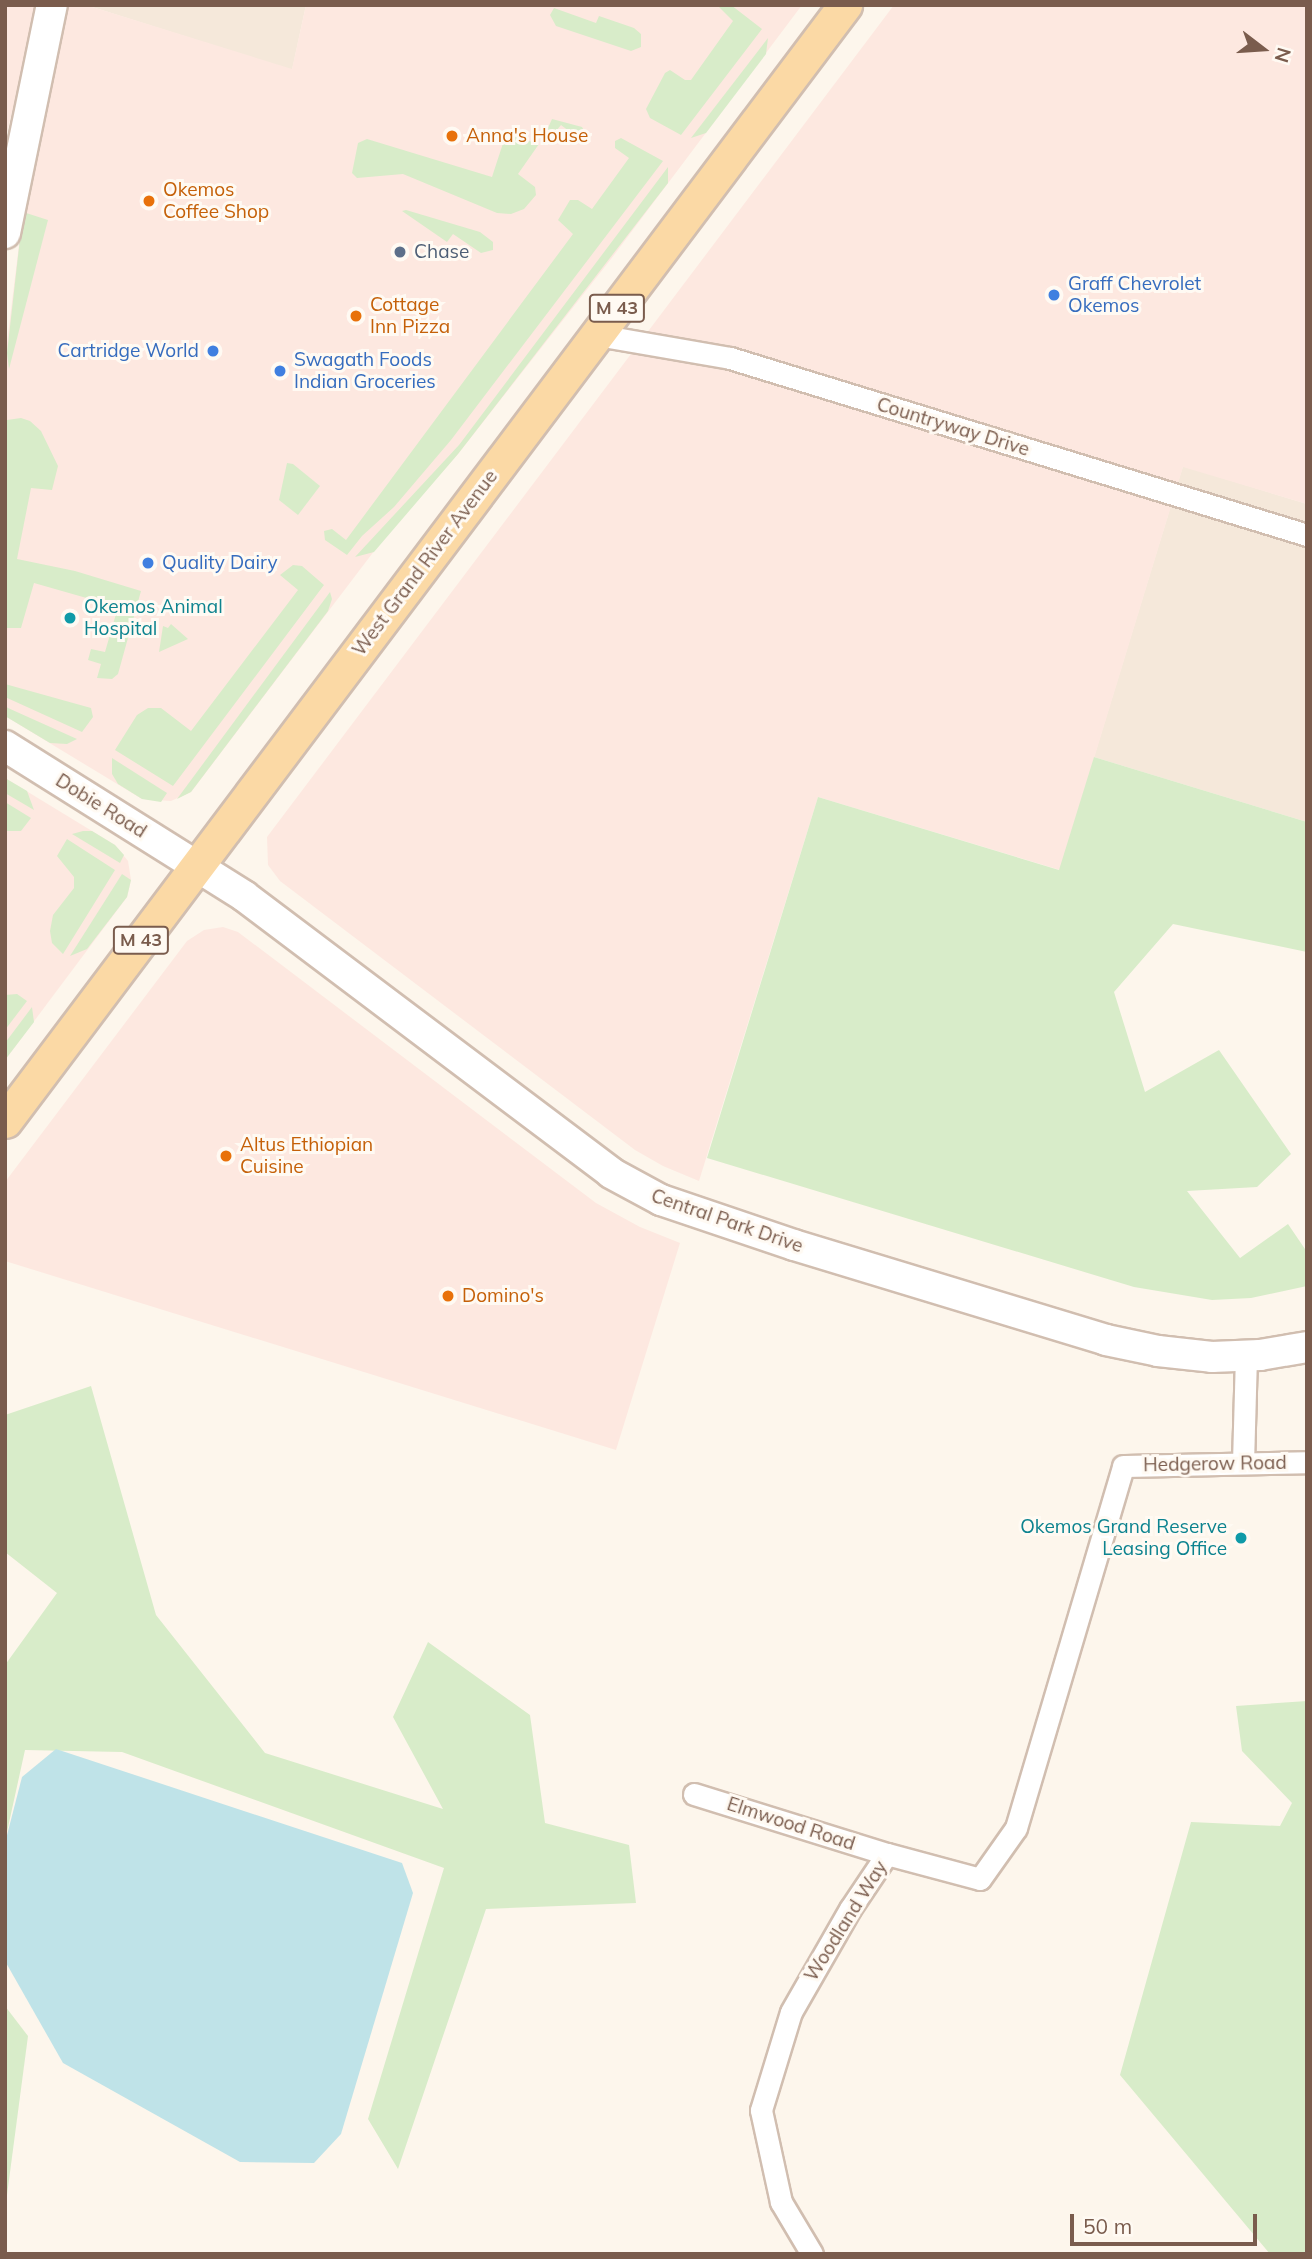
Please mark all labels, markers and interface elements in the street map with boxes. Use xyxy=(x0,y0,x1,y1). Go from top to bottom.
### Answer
north arrow xyxy=(1228,14,1298,84)
text: N xyxy=(1270,45,1297,66)
place label: Anna's House xyxy=(466,125,588,147)
marker: Anna's House xyxy=(444,128,460,144)
place label: Okemos Coffee Shop xyxy=(163,179,269,223)
marker: Okemos Coffee Shop xyxy=(141,193,157,209)
place label: Chase xyxy=(414,241,469,263)
marker: Chase xyxy=(392,244,408,260)
place label: Graff Chevrolet Okemos xyxy=(1068,273,1201,317)
marker: Graff Chevrolet Okemos xyxy=(1046,287,1062,303)
place label: Cottage Inn Pizza xyxy=(370,294,450,338)
road number: M 43 xyxy=(587,294,647,322)
marker: Cottage Inn Pizza xyxy=(348,308,364,324)
place label: Cartridge World xyxy=(58,340,199,362)
marker: Cartridge World xyxy=(205,343,221,359)
place label: Swagath Foods Indian Groceries xyxy=(294,349,436,393)
marker: Swagath Foods Indian Groceries xyxy=(272,363,288,379)
street label: Countryway Drive xyxy=(874,393,1032,461)
street label: West Grand River Avenue xyxy=(348,466,502,660)
place label: Quality Dairy xyxy=(162,552,278,574)
marker: Quality Dairy xyxy=(140,555,156,571)
place label: Okemos Animal Hospital xyxy=(84,596,223,640)
marker: Okemos Animal Hospital xyxy=(62,610,78,626)
street label: Dobie Road xyxy=(51,769,151,843)
road number: M 43 xyxy=(111,925,171,954)
place label: Altus Ethiopian Cuisine xyxy=(240,1134,373,1178)
marker: Altus Ethiopian Cuisine xyxy=(218,1148,234,1164)
street label: Central Park Drive xyxy=(648,1184,806,1258)
place label: Domino's xyxy=(462,1285,544,1307)
marker: Domino's xyxy=(440,1288,456,1304)
street label: Hedgerow Road xyxy=(1143,1451,1287,1477)
place label: Okemos Grand Reserve Leasing Office xyxy=(1020,1516,1227,1560)
marker: Okemos Grand Reserve Leasing Office xyxy=(1233,1530,1249,1546)
street label: Elmwood Road xyxy=(724,1793,858,1855)
street label: Woodland Way xyxy=(800,1856,892,1986)
scale bar xyxy=(1074,2200,1261,2244)
text: 50 m xyxy=(1083,2213,1132,2239)

